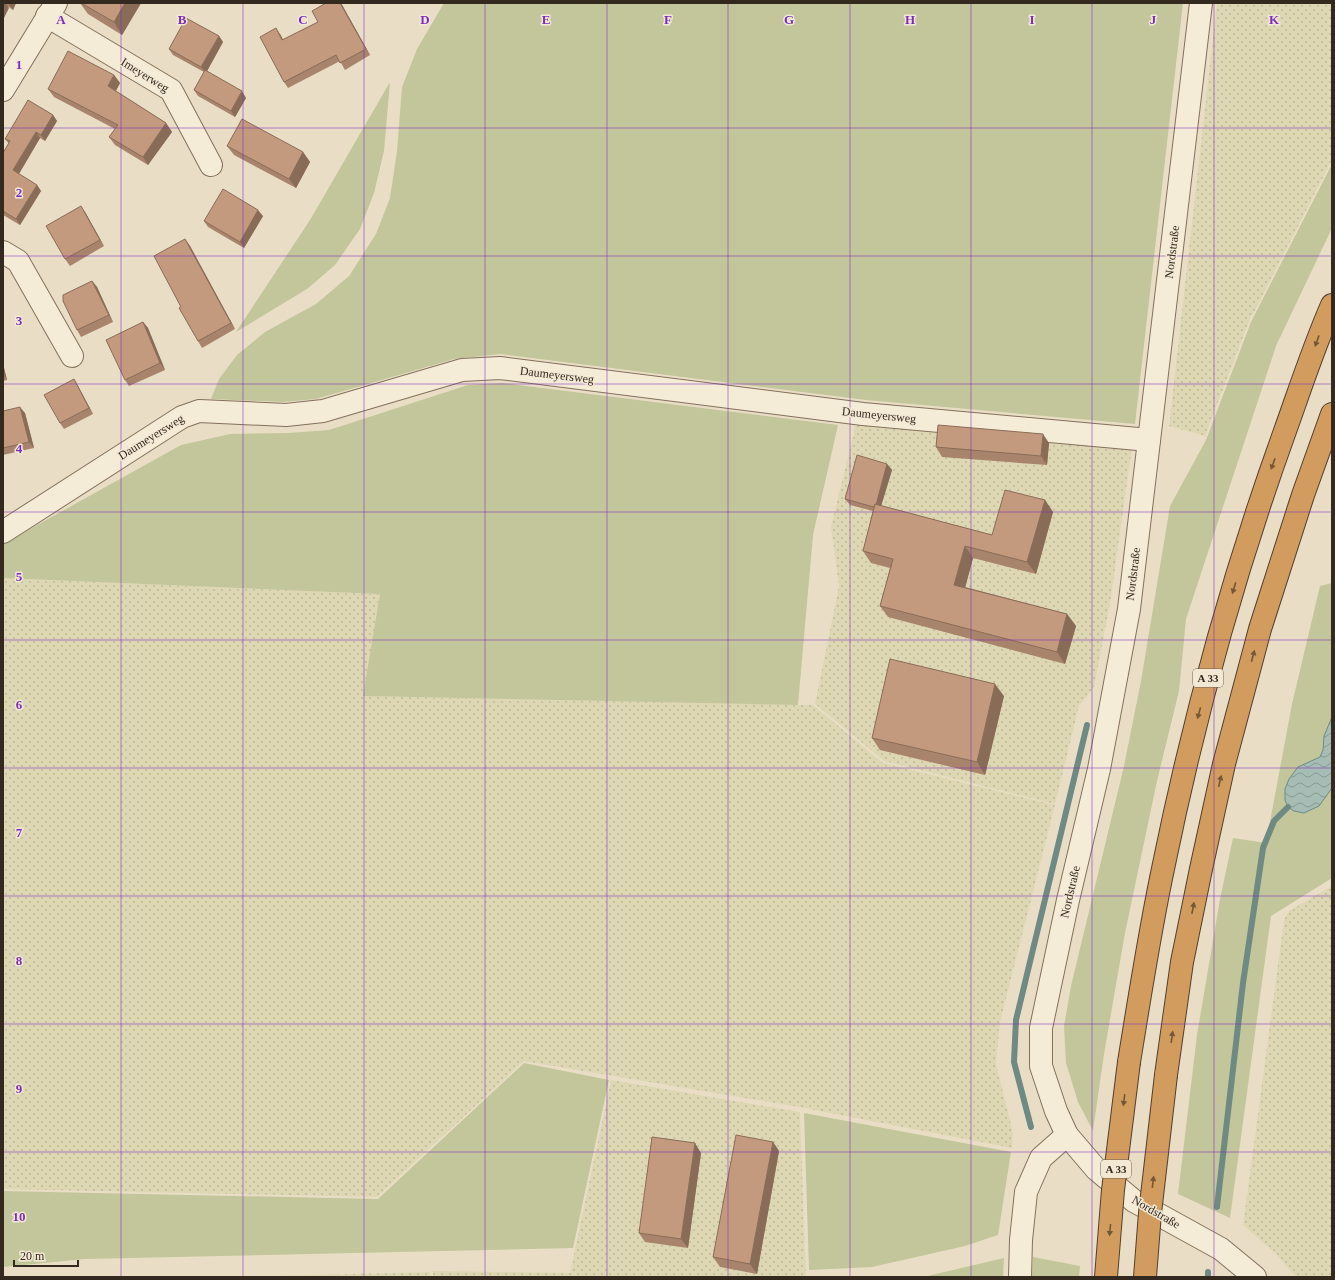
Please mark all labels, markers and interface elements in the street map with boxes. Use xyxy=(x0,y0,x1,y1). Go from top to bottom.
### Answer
text: A xyxy=(56,12,66,27)
text: B xyxy=(178,12,187,27)
text: C xyxy=(298,12,308,27)
text: D xyxy=(420,12,430,27)
text: E xyxy=(542,12,550,27)
text: F xyxy=(664,12,672,27)
text: G xyxy=(784,12,794,27)
text: H xyxy=(905,12,915,27)
text: I xyxy=(1029,12,1035,27)
text: J xyxy=(1150,12,1157,27)
text: K xyxy=(1269,12,1280,27)
street label: Imeyerweg xyxy=(118,55,172,95)
text: 1 xyxy=(16,57,22,72)
text: 2 xyxy=(16,185,22,200)
street label: Nordstraße xyxy=(1162,225,1182,279)
text: 3 xyxy=(16,313,23,328)
one-way arrow xyxy=(1314,336,1320,348)
street label: Daumeyersweg xyxy=(519,364,595,386)
street label: Daumeyersweg xyxy=(841,404,917,426)
street label: Daumeyersweg xyxy=(116,411,186,463)
text: 4 xyxy=(16,441,23,456)
one-way arrow xyxy=(1270,458,1276,470)
street label: Nordstraße xyxy=(1123,547,1143,601)
text: 5 xyxy=(16,569,23,584)
one-way arrow xyxy=(1231,582,1237,594)
one-way arrow xyxy=(1250,649,1256,661)
road number: A 33 xyxy=(1193,669,1223,687)
text: 6 xyxy=(16,697,23,712)
one-way arrow xyxy=(1196,707,1202,719)
one-way arrow xyxy=(1218,775,1224,788)
text: 7 xyxy=(16,825,23,840)
street label: Nordstraße xyxy=(1057,864,1083,920)
one-way arrow xyxy=(1190,902,1196,915)
text: 8 xyxy=(16,953,23,968)
one-way arrow xyxy=(1169,1031,1175,1043)
text: 9 xyxy=(16,1081,23,1096)
one-way arrow xyxy=(1121,1094,1127,1106)
road number: A 33 xyxy=(1101,1160,1131,1178)
one-way arrow xyxy=(1150,1176,1157,1188)
street label: Nordstraße xyxy=(1129,1193,1183,1231)
text: 10 xyxy=(13,1209,26,1224)
one-way arrow xyxy=(1106,1224,1113,1236)
scale bar xyxy=(14,1242,78,1268)
text: 20 m xyxy=(20,1249,45,1263)

